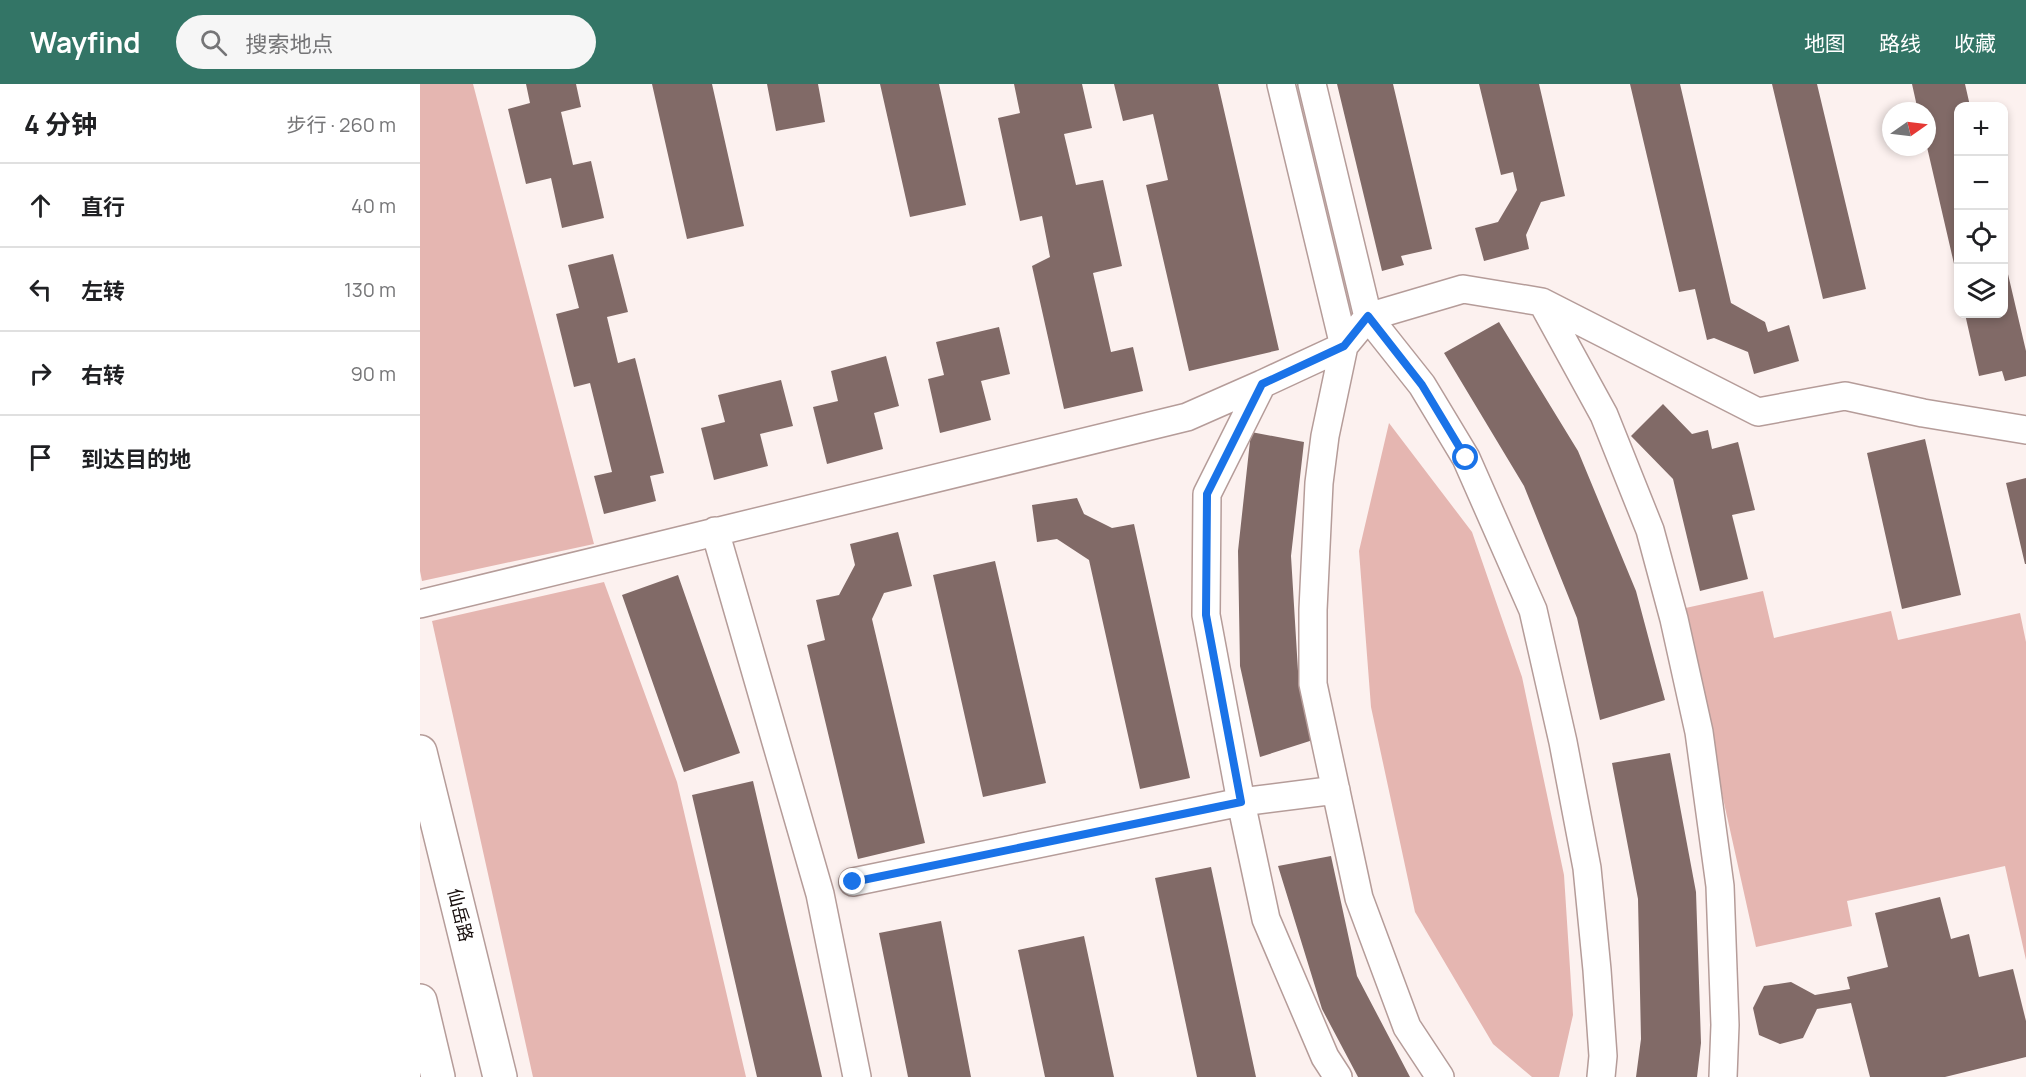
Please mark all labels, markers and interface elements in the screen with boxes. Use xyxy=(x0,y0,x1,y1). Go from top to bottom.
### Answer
search box xyxy=(176,15,596,69)
text: Wayfind xyxy=(30,23,140,61)
icon: search xyxy=(197,26,230,59)
text: 搜索地点 xyxy=(245,29,333,59)
text: 地图 xyxy=(1804,29,1846,57)
text: 路线 xyxy=(1879,29,1921,57)
text: 收藏 xyxy=(1954,29,1996,57)
north arrow xyxy=(1882,102,1936,156)
map controls xyxy=(1954,102,2008,318)
button: + xyxy=(1954,102,2008,156)
text: 4 分钟 xyxy=(24,106,97,142)
text: 步行 · 260 m xyxy=(287,111,396,138)
button: − xyxy=(1954,156,2008,210)
icon: ahead xyxy=(24,189,57,222)
text: 直行 xyxy=(81,192,125,222)
text: 40 m xyxy=(351,192,396,219)
button: locate xyxy=(1954,210,2008,264)
button: layers xyxy=(1954,264,2008,318)
icon: left xyxy=(24,273,57,306)
text: 左转 xyxy=(81,276,125,306)
text: 130 m xyxy=(344,276,396,303)
icon: right xyxy=(24,357,57,390)
text: 右转 xyxy=(81,360,125,390)
text: 90 m xyxy=(350,360,396,387)
icon: arrive xyxy=(24,441,57,474)
text: 到达目的地 xyxy=(81,444,191,474)
route start xyxy=(1452,444,1478,470)
route end xyxy=(839,868,865,894)
street label: 仙岳路 xyxy=(443,886,479,944)

